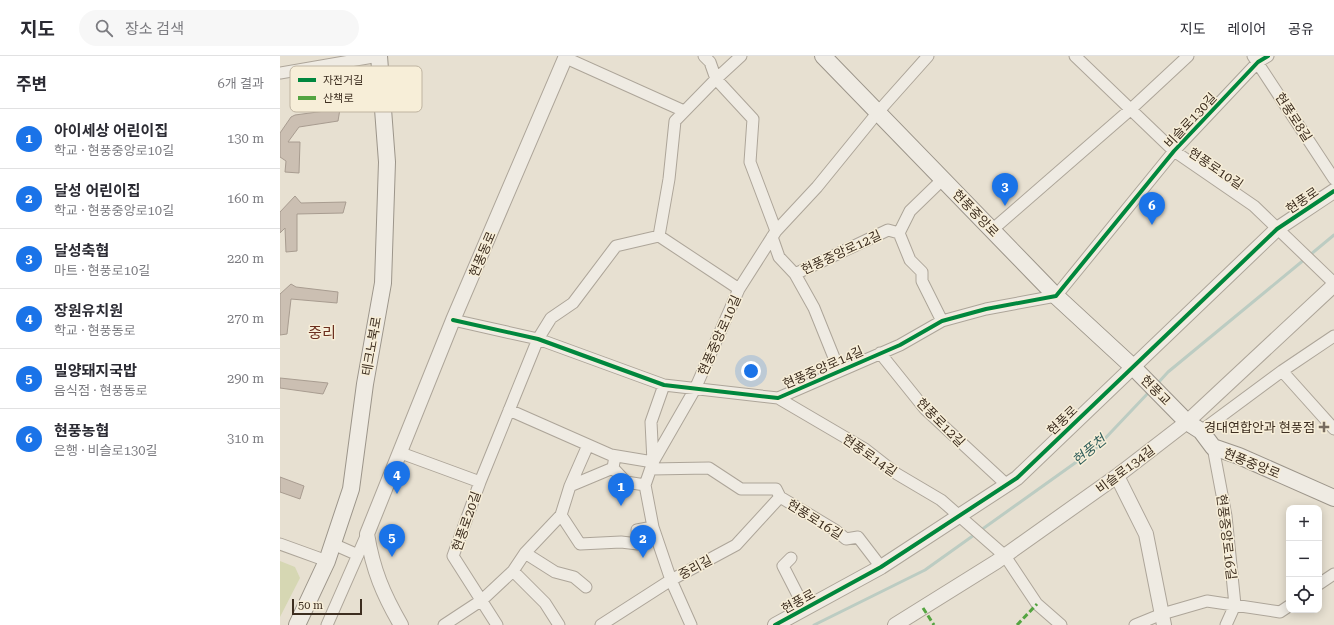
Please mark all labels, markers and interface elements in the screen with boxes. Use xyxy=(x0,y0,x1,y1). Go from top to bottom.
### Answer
search box xyxy=(79,10,359,46)
icon: search xyxy=(93,17,115,39)
text: 지도 xyxy=(20,18,55,41)
text: 장소 검색 xyxy=(125,20,184,38)
text: 지도 xyxy=(1180,21,1206,37)
text: 레이어 xyxy=(1228,21,1266,37)
text: 공유 xyxy=(1288,21,1314,37)
legend xyxy=(290,66,422,112)
text: 주변 xyxy=(16,74,47,94)
text: 자전거길 xyxy=(323,74,363,87)
text: 6개 결과 xyxy=(218,76,264,91)
street label: 비슬로130길 xyxy=(1161,90,1220,151)
street label: 현풍로8길 xyxy=(1272,90,1315,144)
text: 산책로 xyxy=(323,92,353,105)
text: 아이세상 어린이집 xyxy=(54,122,168,140)
text: 1 xyxy=(25,131,33,146)
text: 130 m xyxy=(227,131,264,146)
text: 학교 · 현풍중앙로10길 xyxy=(54,143,174,158)
street label: 현풍로10길 xyxy=(1186,145,1246,192)
pin: 3 xyxy=(992,173,1018,206)
text: 달성 어린이집 xyxy=(54,182,141,200)
street label: 현풍로 xyxy=(1283,184,1321,217)
street label: 현풍중앙로 xyxy=(949,187,1002,240)
text: 2 xyxy=(25,191,33,206)
text: 160 m xyxy=(227,191,264,206)
pin: 6 xyxy=(1139,192,1165,225)
text: 학교 · 현풍중앙로10길 xyxy=(54,203,174,218)
street label: 현풍중앙로12길 xyxy=(799,227,884,277)
street label: 현풍동로 xyxy=(466,229,499,279)
text: 달성축협 xyxy=(54,242,109,260)
text: 3 xyxy=(25,251,33,266)
text: 220 m xyxy=(227,251,264,266)
text: 마트 · 현풍로10길 xyxy=(54,263,150,278)
street label: 현풍중앙로10길 xyxy=(695,293,744,378)
text: 장원유치원 xyxy=(54,302,123,320)
text: 4 xyxy=(25,311,33,326)
text: 270 m xyxy=(227,311,264,326)
street label: 테크노북로 xyxy=(359,315,384,377)
text: 학교 · 현풍동로 xyxy=(54,323,136,338)
district label: 중리 xyxy=(308,324,336,342)
street label: 현풍중앙로14길 xyxy=(781,343,866,392)
your location xyxy=(741,361,761,381)
text: 밀양돼지국밥 xyxy=(54,362,137,380)
text: 5 xyxy=(25,371,33,386)
text: 290 m xyxy=(227,371,264,386)
street label: 현풍교 xyxy=(1138,372,1174,408)
text: 음식점 · 현풍동로 xyxy=(54,383,148,398)
street label: 현풍로12길 xyxy=(913,395,968,450)
street label: 현풍로 xyxy=(1044,402,1080,438)
place label: 경대연합안과 현풍점 xyxy=(1204,420,1315,435)
marker: 경대연합안과 현풍점 xyxy=(1318,421,1330,433)
text: 현풍농협 xyxy=(54,422,109,440)
text: 6 xyxy=(25,431,33,446)
text: 310 m xyxy=(227,431,264,446)
street label: 현풍로14길 xyxy=(840,431,900,479)
water label: 현풍천 xyxy=(1069,431,1110,469)
street label: 비슬로134길 xyxy=(1093,442,1158,496)
text: 은행 · 비슬로130길 xyxy=(54,443,157,458)
street label: 현풍중앙로 xyxy=(1221,445,1282,482)
pin: 4 xyxy=(384,461,410,494)
pin: 1 xyxy=(608,473,634,506)
street label: 현풍로20길 xyxy=(449,489,484,553)
street label: 현풍중앙로16길 xyxy=(1214,493,1239,581)
street label: 현풍로16길 xyxy=(784,497,845,542)
map controls xyxy=(1286,505,1322,613)
button: + xyxy=(1286,505,1322,541)
pin: 5 xyxy=(379,524,405,557)
pin: 2 xyxy=(630,525,656,558)
button: − xyxy=(1286,541,1322,577)
street label: 중리길 xyxy=(676,552,715,582)
button: locate xyxy=(1286,577,1322,613)
street label: 현풍로 xyxy=(779,586,818,617)
scale bar xyxy=(292,597,362,616)
text: 50 m xyxy=(298,599,323,612)

